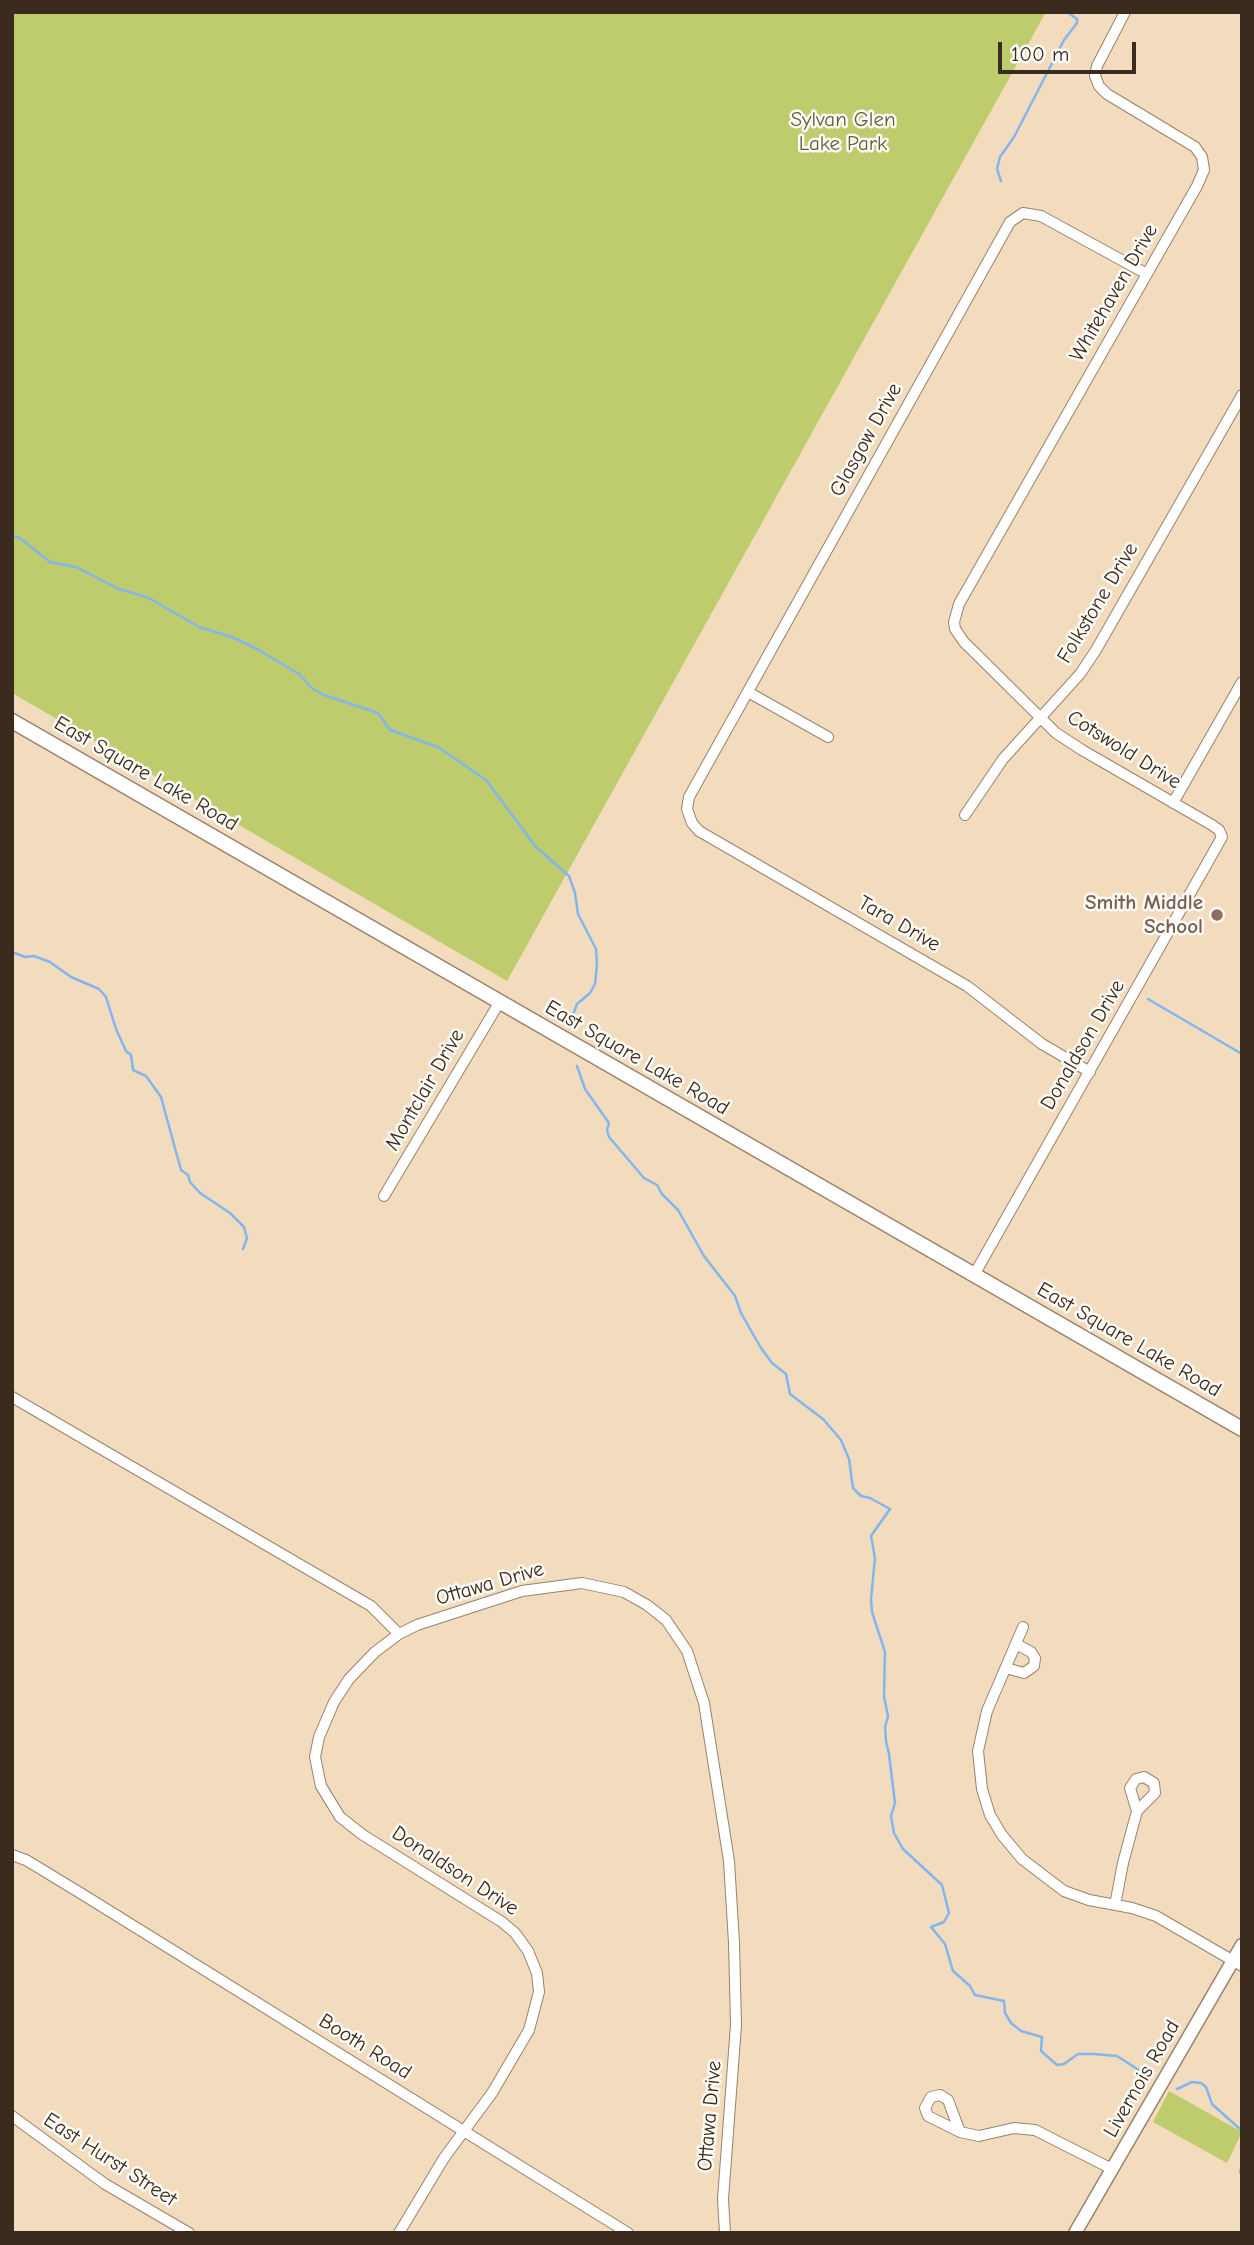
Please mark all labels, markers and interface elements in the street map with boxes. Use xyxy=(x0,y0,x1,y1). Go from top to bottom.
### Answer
scale bar xyxy=(1002,28,1140,72)
text: 100 m xyxy=(1011,42,1069,66)
park label: Sylvan Glen Lake Park xyxy=(790,107,896,157)
street label: Whitehaven Drive xyxy=(1064,220,1164,366)
street label: Glasgow Drive xyxy=(824,379,908,501)
street label: Folkstone Drive xyxy=(1052,538,1144,668)
street label: Cotswold Drive xyxy=(1062,705,1186,795)
street label: East Square Lake Road xyxy=(50,711,242,837)
street label: Tara Drive xyxy=(853,890,945,958)
place label: Smith Middle School xyxy=(1085,890,1203,940)
marker: Smith Middle School xyxy=(1209,907,1225,923)
street label: Donaldson Drive xyxy=(1036,975,1130,1115)
street label: East Square Lake Road xyxy=(541,995,733,1121)
street label: Montclair Drive xyxy=(380,1025,470,1155)
street label: East Square Lake Road xyxy=(1033,1277,1225,1403)
street label: Ottawa Drive xyxy=(433,1557,547,1611)
street label: Donaldson Drive xyxy=(387,1821,523,1921)
street label: Booth Road xyxy=(314,2009,416,2085)
street label: Livernois Road xyxy=(1098,2016,1186,2142)
street label: Ottawa Drive xyxy=(693,2060,727,2172)
street label: East Hurst Street xyxy=(39,2108,181,2212)

